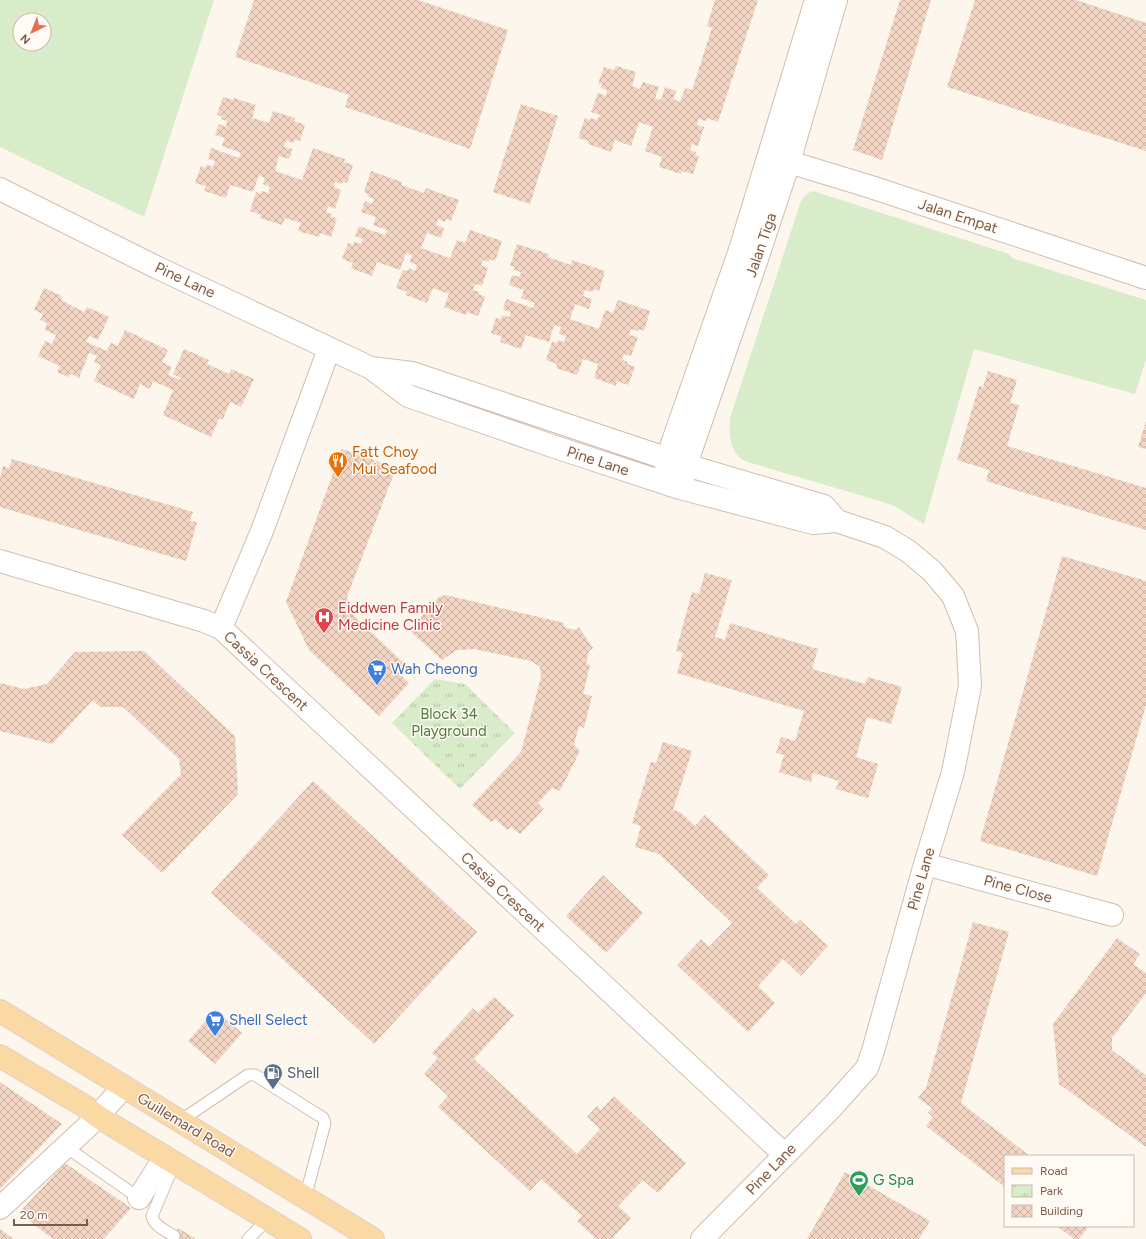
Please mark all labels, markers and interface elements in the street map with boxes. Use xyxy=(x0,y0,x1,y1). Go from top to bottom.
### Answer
north arrow xyxy=(12,12,52,52)
text: N xyxy=(18,31,33,47)
street label: Jalan Empat xyxy=(916,195,1000,237)
street label: Jalan Tiga xyxy=(742,211,780,279)
street label: Pine Lane xyxy=(152,258,218,302)
street label: Pine Lane xyxy=(565,442,631,480)
place label: Fatt Choy Mui Seafood xyxy=(352,443,437,478)
restaurant icon: Fatt Choy Mui Seafood xyxy=(327,450,349,478)
place label: Eiddwen Family Medicine Clinic xyxy=(338,599,443,634)
hospital icon: Eiddwen Family Medicine Clinic xyxy=(313,606,335,634)
street label: Cassia Crescent xyxy=(220,627,312,715)
supermarket icon: Wah Cheong xyxy=(366,658,388,686)
place label: Wah Cheong xyxy=(391,660,478,678)
park label: Block 34 Playground xyxy=(411,705,487,740)
street label: Pine Lane xyxy=(903,846,939,912)
street label: Cassia Crescent xyxy=(457,848,549,936)
street label: Pine Close xyxy=(982,871,1054,907)
supermarket icon: Shell Select xyxy=(204,1009,226,1037)
place label: Shell Select xyxy=(229,1011,308,1029)
fuel station icon: Shell xyxy=(262,1062,284,1090)
place label: Shell xyxy=(287,1064,319,1082)
street label: Guillemard Road xyxy=(134,1089,238,1161)
street label: Pine Lane xyxy=(742,1140,800,1198)
legend xyxy=(1004,1155,1134,1227)
text: Road xyxy=(1040,1164,1068,1178)
sports icon: G Spa xyxy=(848,1169,870,1197)
place label: G Spa xyxy=(873,1171,914,1189)
text: Park xyxy=(1040,1184,1063,1198)
scale bar xyxy=(14,1201,87,1227)
text: Building xyxy=(1040,1204,1083,1218)
text: 20 m xyxy=(20,1208,48,1222)

